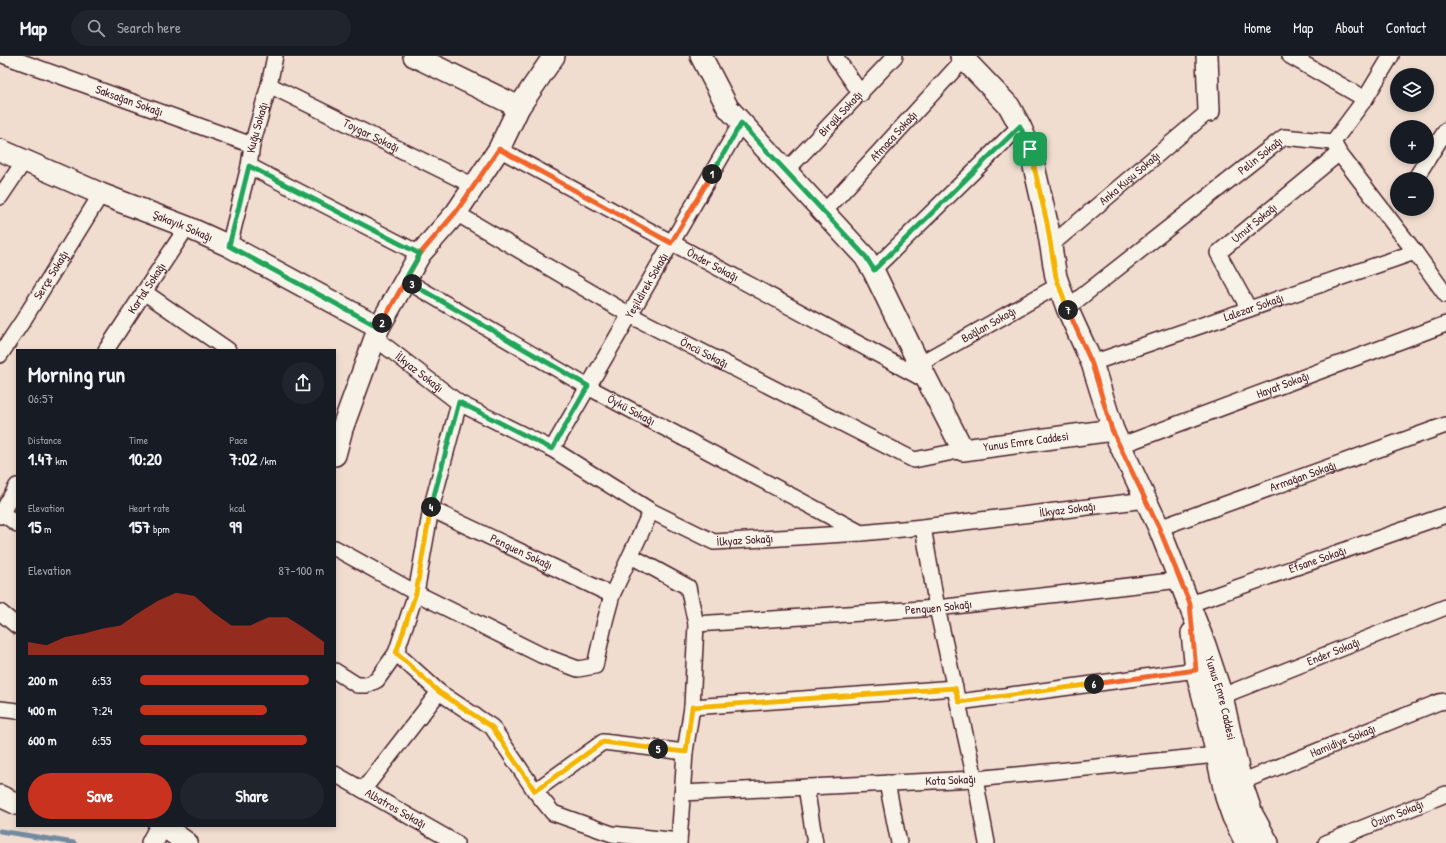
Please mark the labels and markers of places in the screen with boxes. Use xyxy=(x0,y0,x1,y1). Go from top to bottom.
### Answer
pin xyxy=(1013,132,1047,166)
pin: 1 xyxy=(702,164,722,184)
pin: 3 xyxy=(402,274,422,294)
pin: 7 xyxy=(1058,300,1078,320)
pin: 2 xyxy=(372,313,392,333)
pin: 4 xyxy=(421,497,441,517)
pin: 6 xyxy=(1084,674,1104,694)
pin: 5 xyxy=(648,739,668,759)

